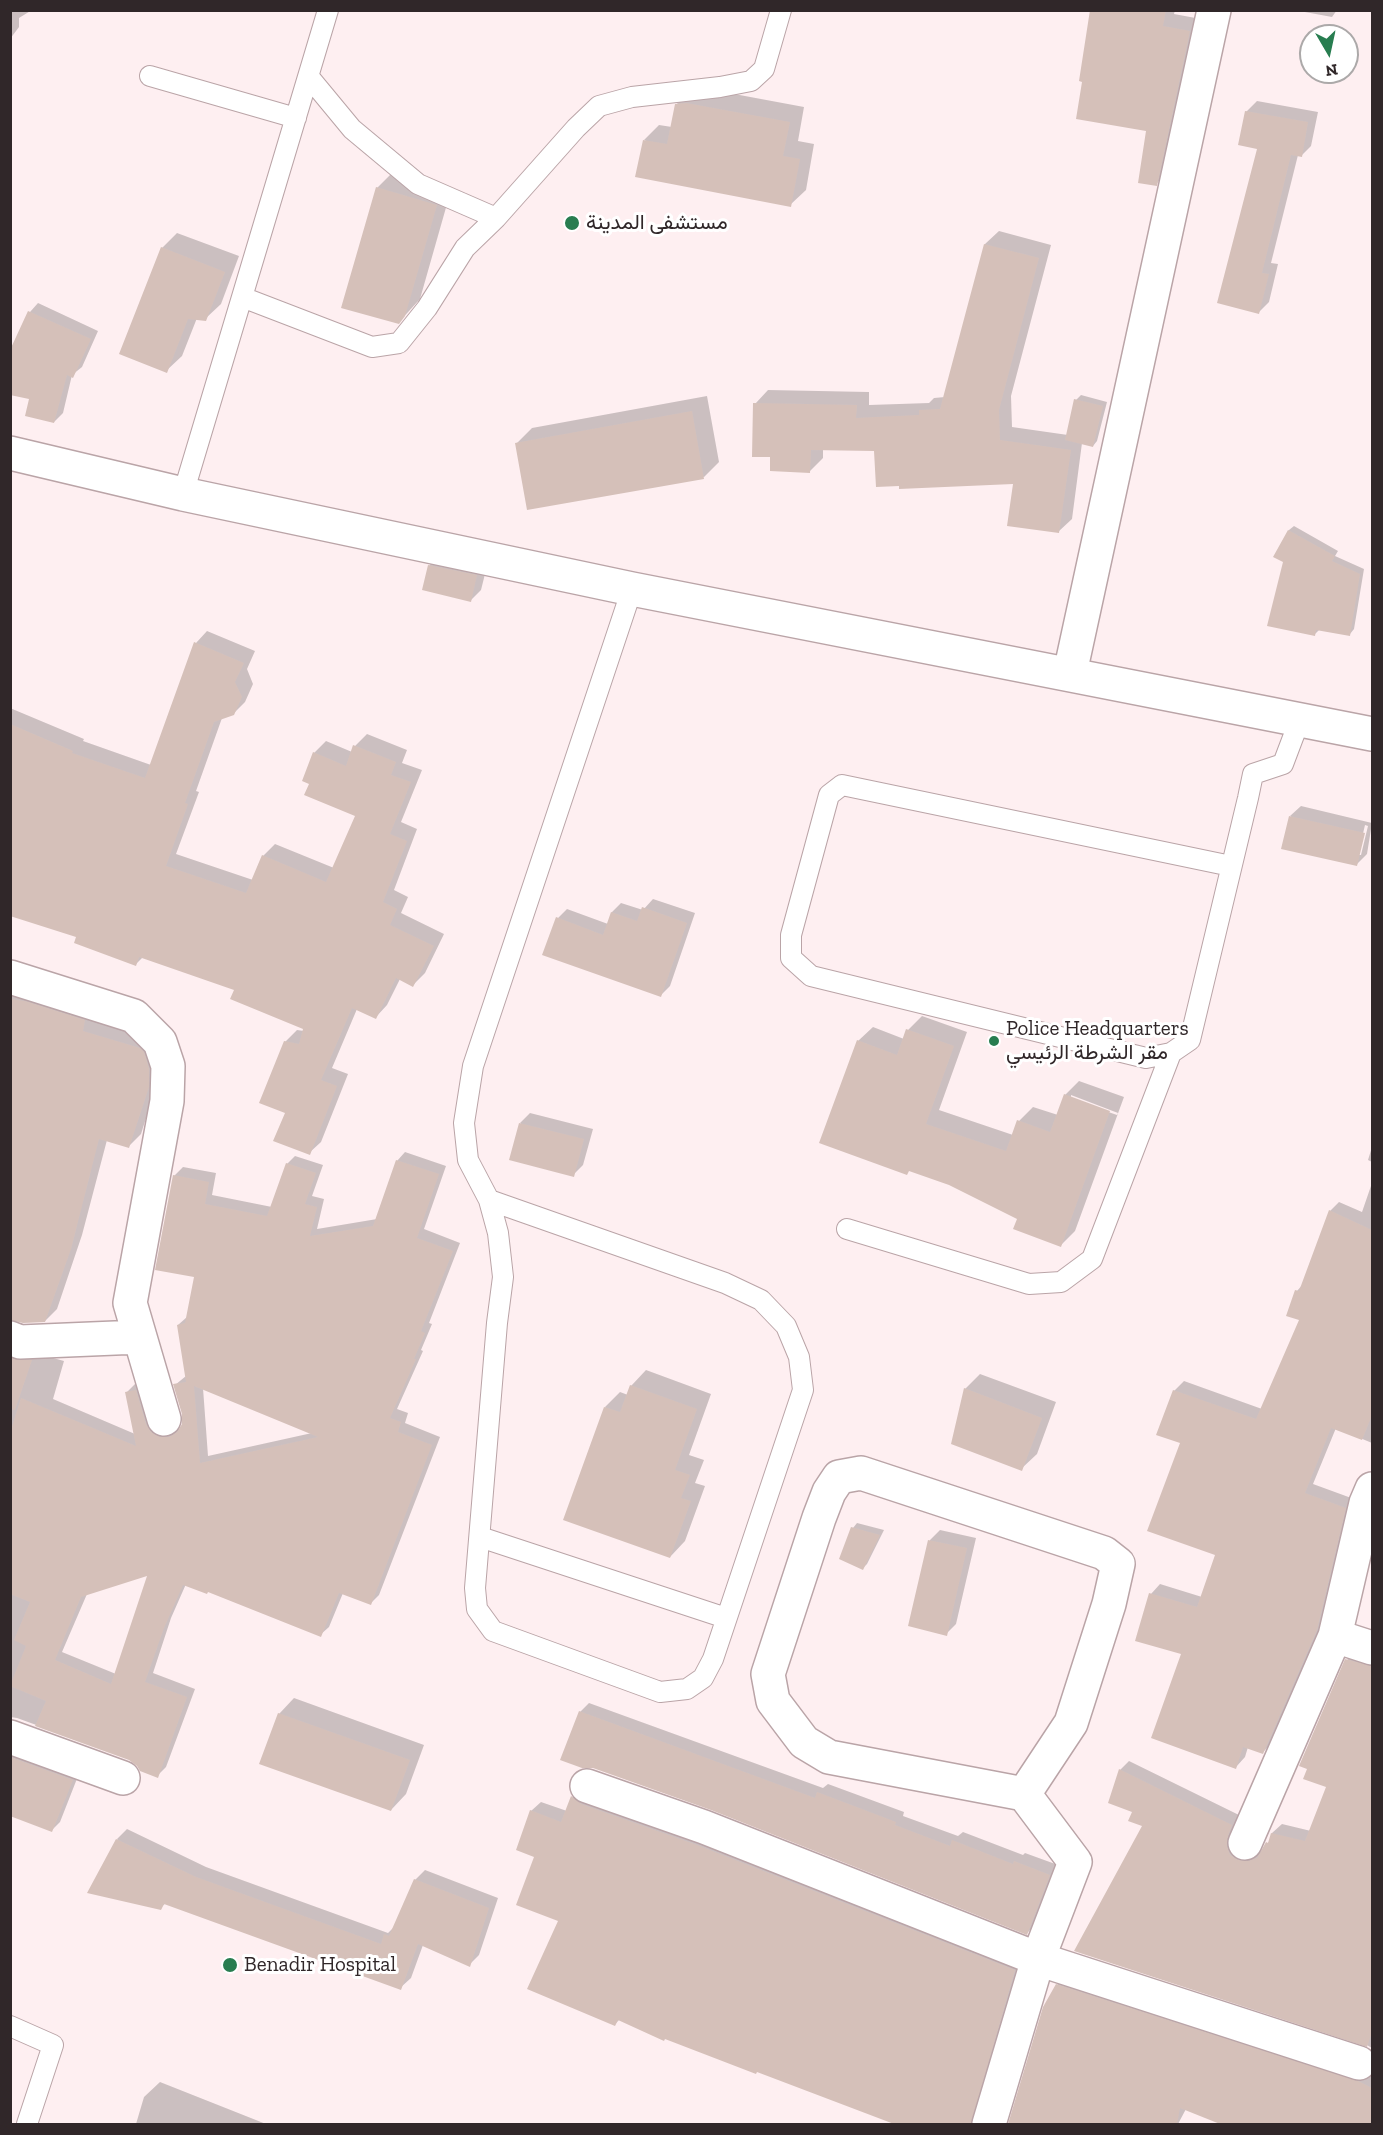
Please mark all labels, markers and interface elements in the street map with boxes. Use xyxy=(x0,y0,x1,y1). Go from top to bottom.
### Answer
north arrow xyxy=(1299,24,1359,84)
text: N xyxy=(1324,60,1339,81)
place label: مستشفى المدينة xyxy=(586,210,728,236)
marker: مستشفى المدينة xyxy=(563,214,581,232)
place label: Police Headquarters مقر الشرطة الرئيسي xyxy=(1006,1016,1189,1066)
marker: Police Headquarters مقر الشرطة الرئيسي xyxy=(987,1034,1001,1048)
place label: Benadir Hospital xyxy=(244,1952,396,1978)
marker: Benadir Hospital xyxy=(221,1956,239,1974)

